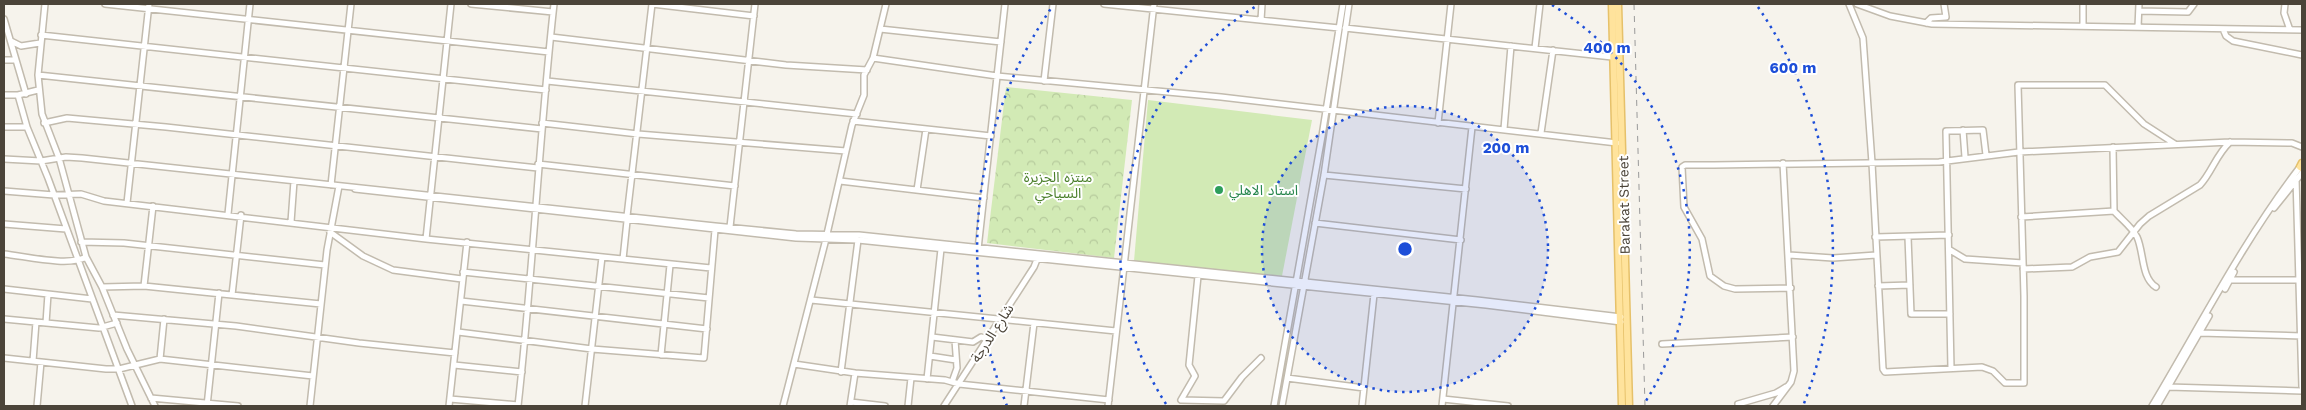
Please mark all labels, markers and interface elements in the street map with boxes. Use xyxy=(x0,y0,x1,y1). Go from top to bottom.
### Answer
text: 400 m xyxy=(1583,39,1631,57)
text: 600 m xyxy=(1770,59,1816,77)
text: 200 m xyxy=(1483,139,1529,157)
street label: Barakat Street xyxy=(1615,155,1633,254)
park label: منتزه الجزيرة السياحي xyxy=(1024,169,1092,204)
place label: استاد الاهلي xyxy=(1229,182,1298,201)
marker: استاد الاهلي xyxy=(1213,184,1225,196)
centre of rings xyxy=(1396,240,1414,258)
street label: شارع الدرجة xyxy=(967,301,1019,367)

